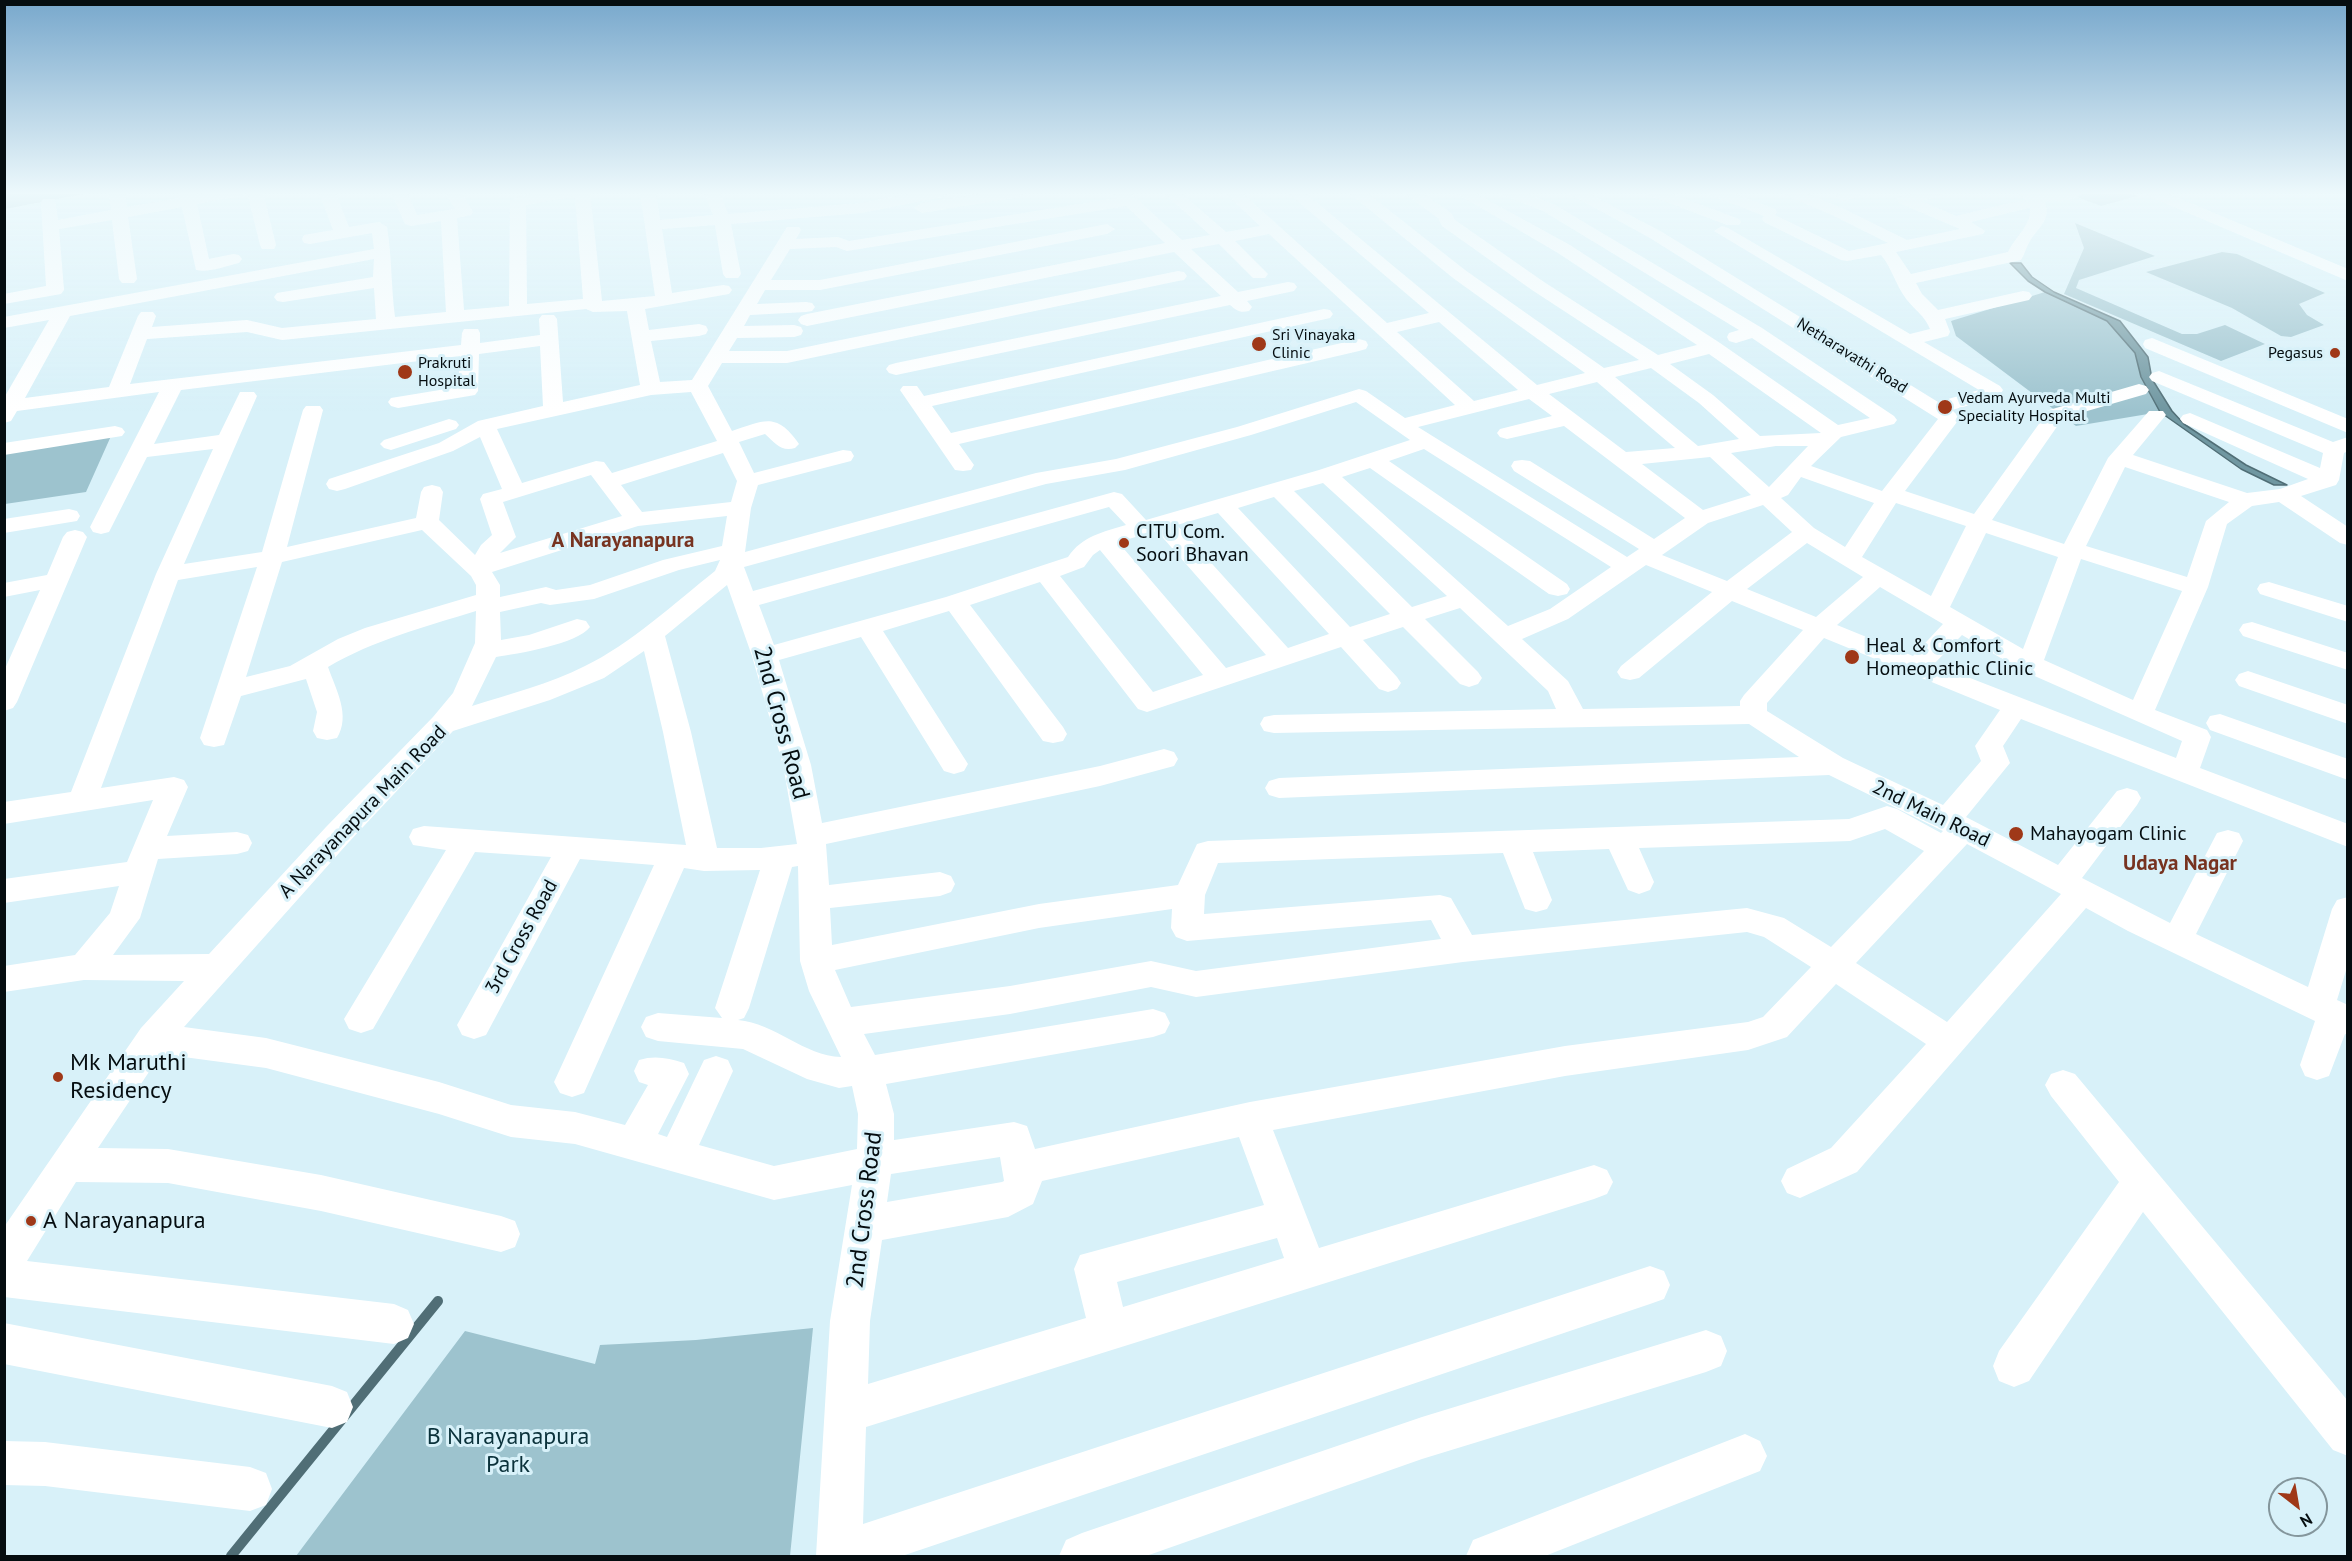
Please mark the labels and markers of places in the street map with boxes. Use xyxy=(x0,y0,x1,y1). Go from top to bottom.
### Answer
place label: Sri Vinayaka Clinic xyxy=(1272,325,1356,363)
marker: Sri Vinayaka Clinic xyxy=(1250,335,1268,353)
place label: Pegasus xyxy=(2268,343,2323,363)
marker: Pegasus xyxy=(2328,346,2342,360)
place label: Prakruti Hospital xyxy=(418,353,475,391)
marker: Prakruti Hospital xyxy=(396,363,414,381)
place label: Vedam Ayurveda Multi Speciality Hospital xyxy=(1958,388,2111,426)
marker: Vedam Ayurveda Multi Speciality Hospital xyxy=(1936,398,1954,416)
place label: CITU Com. Soori Bhavan xyxy=(1136,520,1249,567)
marker: CITU Com. Soori Bhavan xyxy=(1117,536,1131,550)
place label: Heal & Comfort Homeopathic Clinic xyxy=(1866,634,2033,681)
marker: Heal & Comfort Homeopathic Clinic xyxy=(1843,648,1861,666)
place label: Mahayogam Clinic xyxy=(2030,822,2187,846)
marker: Mahayogam Clinic xyxy=(2007,825,2025,843)
place label: Mk Maruthi Residency xyxy=(70,1049,187,1105)
marker: Mk Maruthi Residency xyxy=(51,1070,65,1084)
place label: A Narayanapura xyxy=(43,1207,206,1235)
marker: A Narayanapura xyxy=(24,1214,38,1228)

